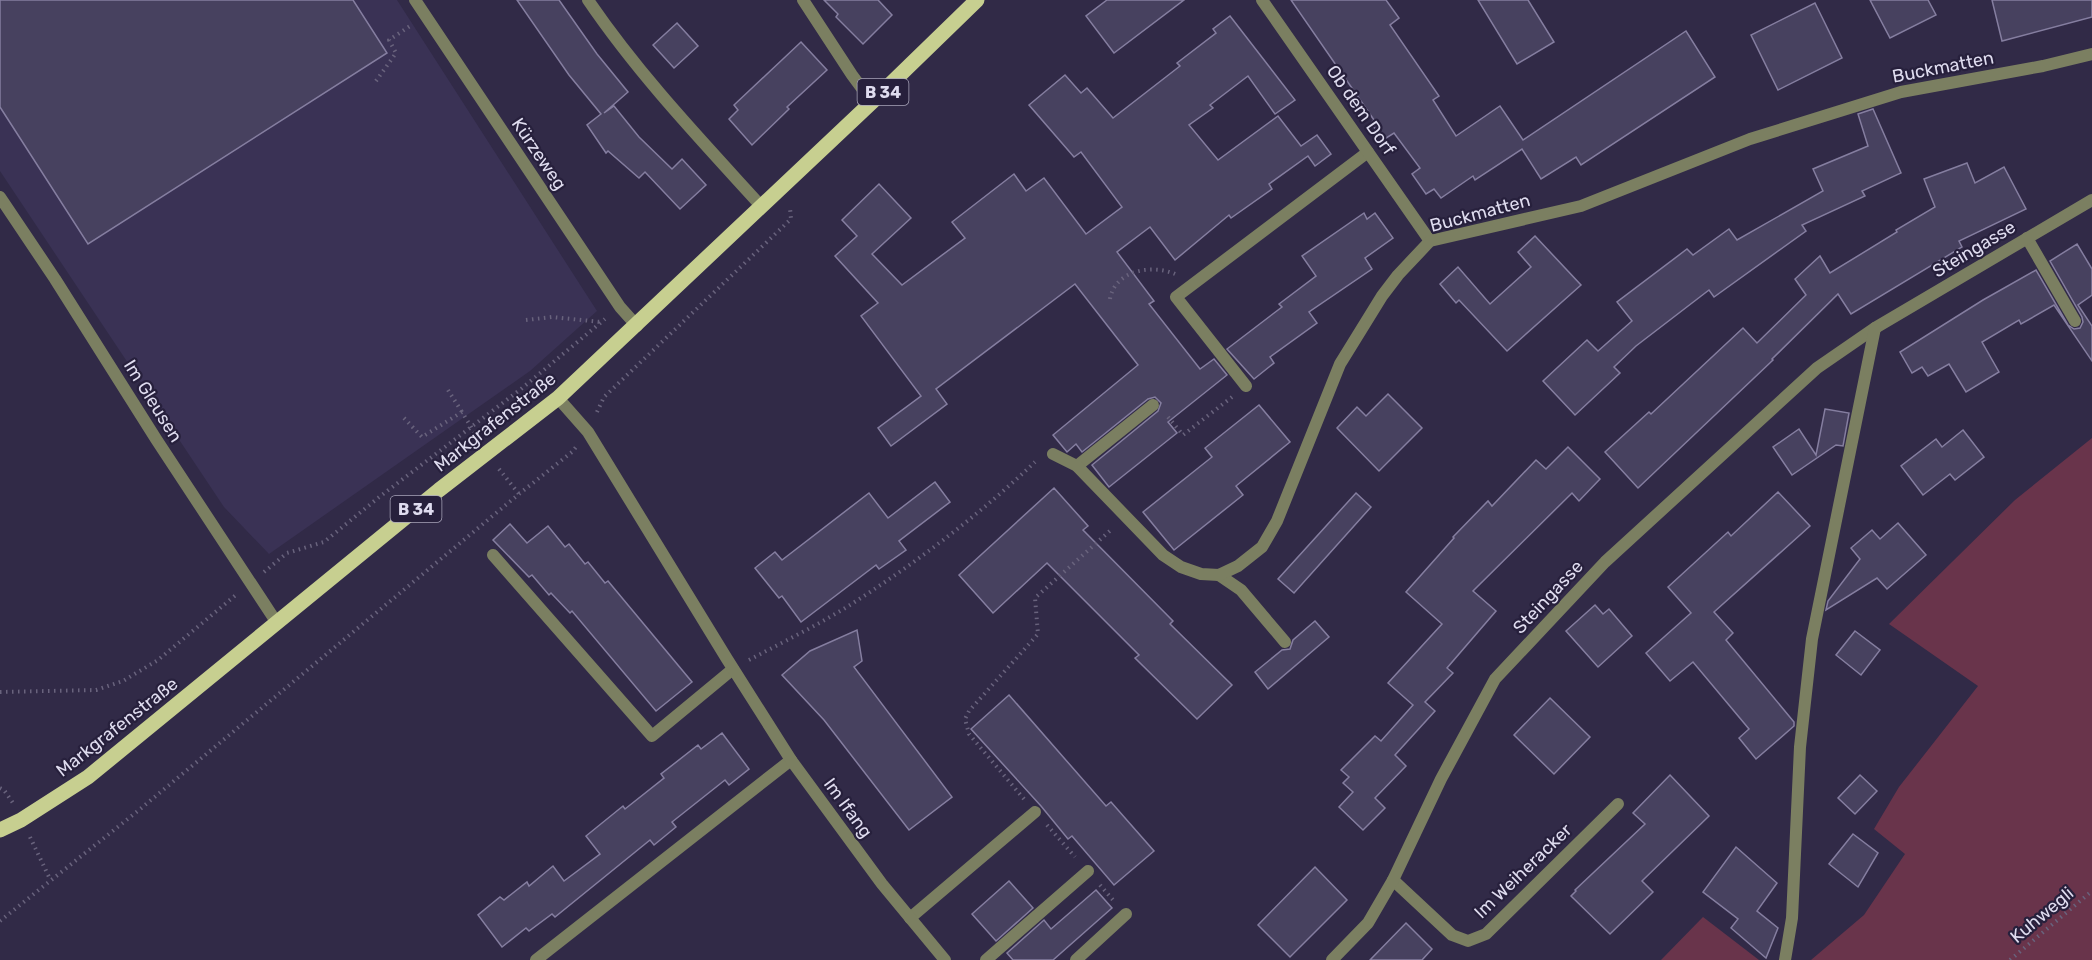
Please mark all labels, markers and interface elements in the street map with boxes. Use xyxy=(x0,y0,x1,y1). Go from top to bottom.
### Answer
street label: Buckmatten xyxy=(1890,46,1996,88)
street label: Ob dem Dorf xyxy=(1322,61,1400,159)
road number: B 34 xyxy=(858,79,908,105)
street label: Kürzeweg xyxy=(507,114,571,194)
street label: Buckmatten xyxy=(1427,189,1533,237)
street label: Steingasse xyxy=(1929,216,2019,282)
street label: Im Gleusen xyxy=(119,356,187,446)
street label: Markgrafenstraße xyxy=(430,368,560,476)
road number: B 34 xyxy=(390,496,442,522)
street label: Steingasse xyxy=(1508,556,1588,638)
street label: Markgrafenstraße xyxy=(52,673,182,781)
street label: Im Ifang xyxy=(819,774,877,842)
street label: Im Weiheracker xyxy=(1470,819,1576,923)
street label: Kuhwegli xyxy=(2006,882,2078,948)

